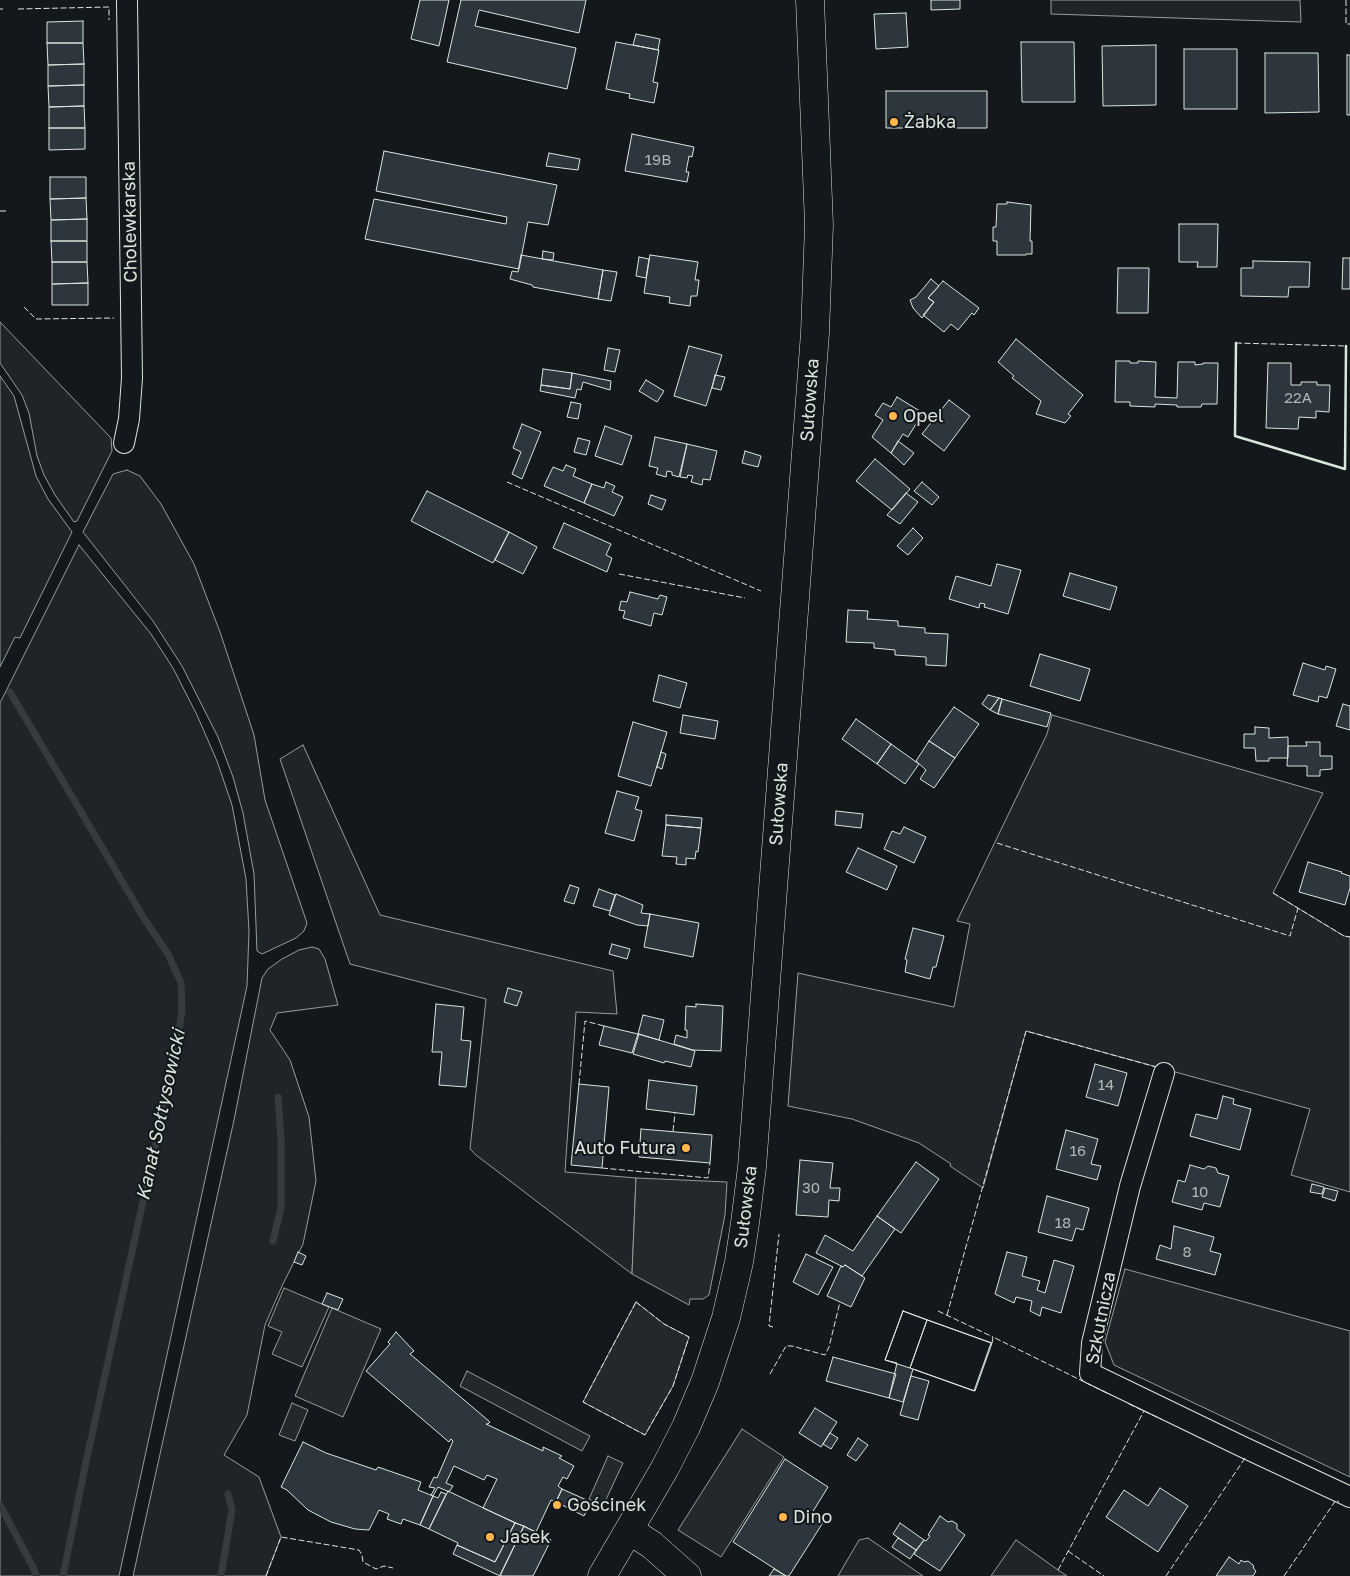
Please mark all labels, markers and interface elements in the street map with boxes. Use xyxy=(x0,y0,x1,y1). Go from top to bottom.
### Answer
place label: Żabka xyxy=(904,111,956,133)
marker: Żabka xyxy=(888,116,900,128)
house number: 19B xyxy=(645,151,671,169)
street label: Cholewkarska xyxy=(118,161,142,283)
street label: Sułowska xyxy=(796,358,824,442)
house number: 22A xyxy=(1284,389,1312,407)
place label: Opel xyxy=(903,405,944,427)
marker: Opel xyxy=(887,410,899,422)
street label: Sułowska xyxy=(765,762,793,846)
water label: Kanał Sołtysowicki xyxy=(132,1027,190,1203)
house number: 14 xyxy=(1098,1076,1114,1094)
place label: Auto Futura xyxy=(574,1137,676,1159)
marker: Auto Futura xyxy=(680,1142,692,1154)
house number: 16 xyxy=(1070,1142,1086,1160)
street label: Sułowska xyxy=(730,1164,762,1250)
house number: 30 xyxy=(802,1179,820,1197)
house number: 10 xyxy=(1192,1183,1208,1201)
house number: 18 xyxy=(1055,1214,1071,1232)
house number: 8 xyxy=(1182,1243,1192,1261)
street label: Szkutnicza xyxy=(1081,1270,1121,1366)
place label: Gościnek xyxy=(567,1494,646,1516)
marker: Gościnek xyxy=(551,1499,563,1511)
place label: Dino xyxy=(793,1506,832,1528)
marker: Dino xyxy=(777,1511,789,1523)
place label: Jasek xyxy=(500,1526,550,1548)
marker: Jasek xyxy=(484,1531,496,1543)

